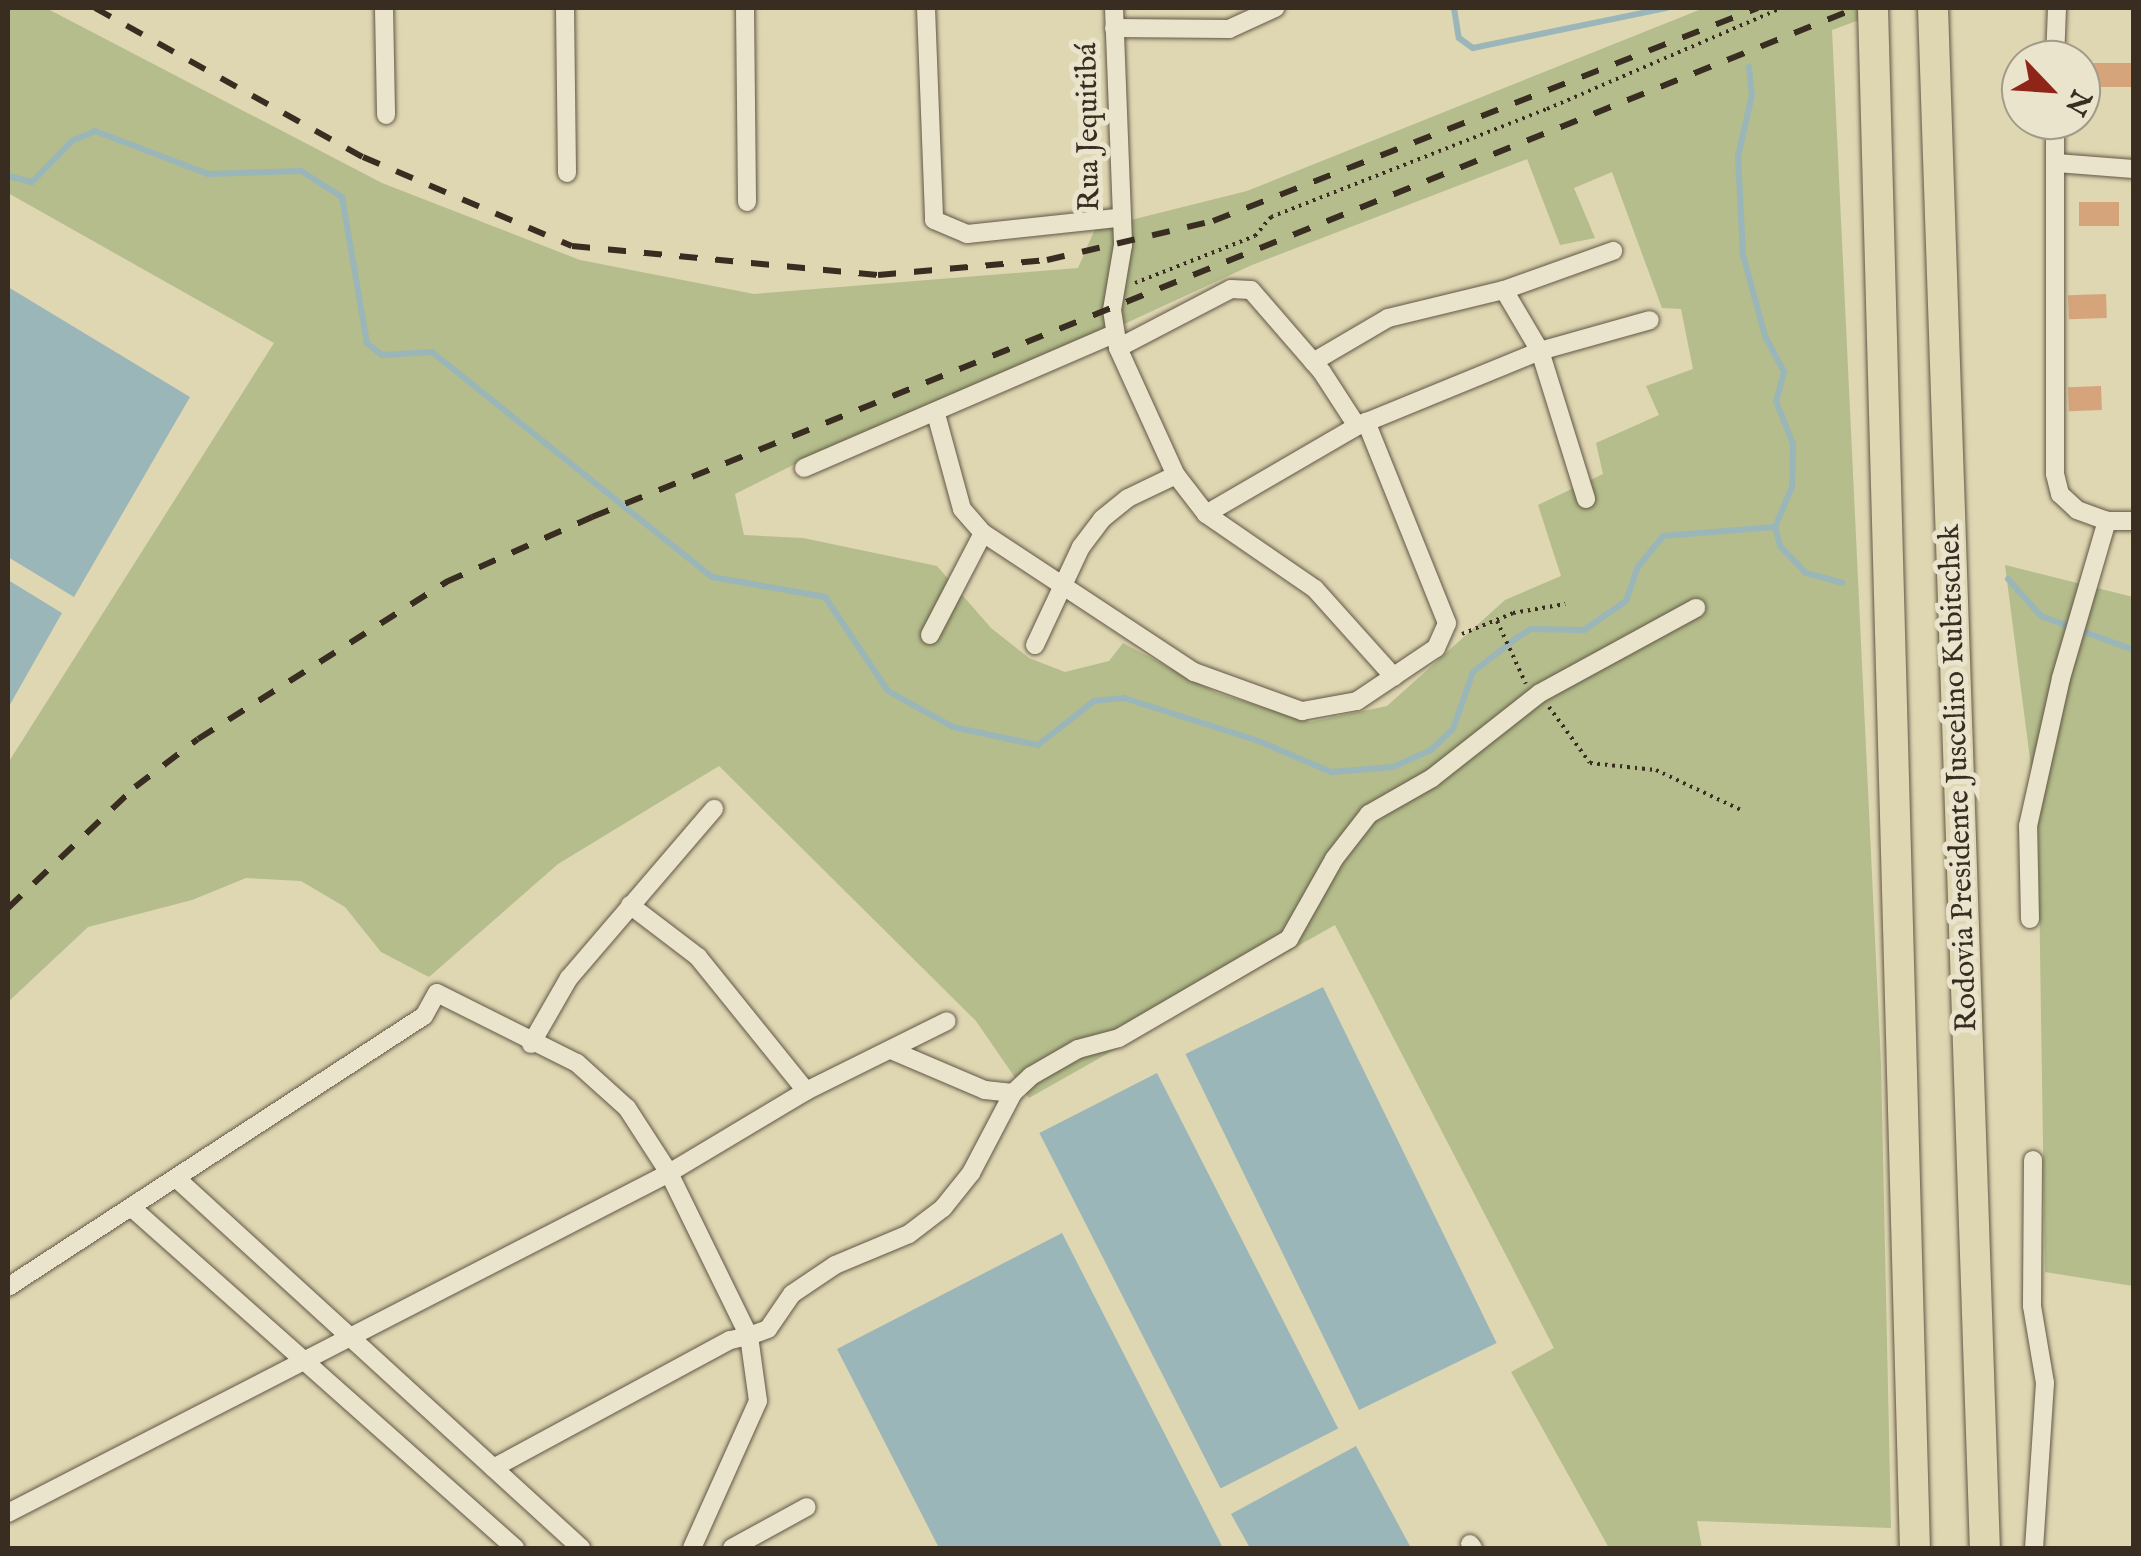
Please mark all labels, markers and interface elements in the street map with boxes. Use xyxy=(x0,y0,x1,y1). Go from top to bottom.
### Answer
north arrow xyxy=(2001,40,2101,140)
street label: Rua Jequitibá xyxy=(1070,42,1108,212)
text: N xyxy=(2056,84,2098,120)
street label: Rodovia Presidente Juscelino Kubitschek xyxy=(1932,524,1986,1032)

